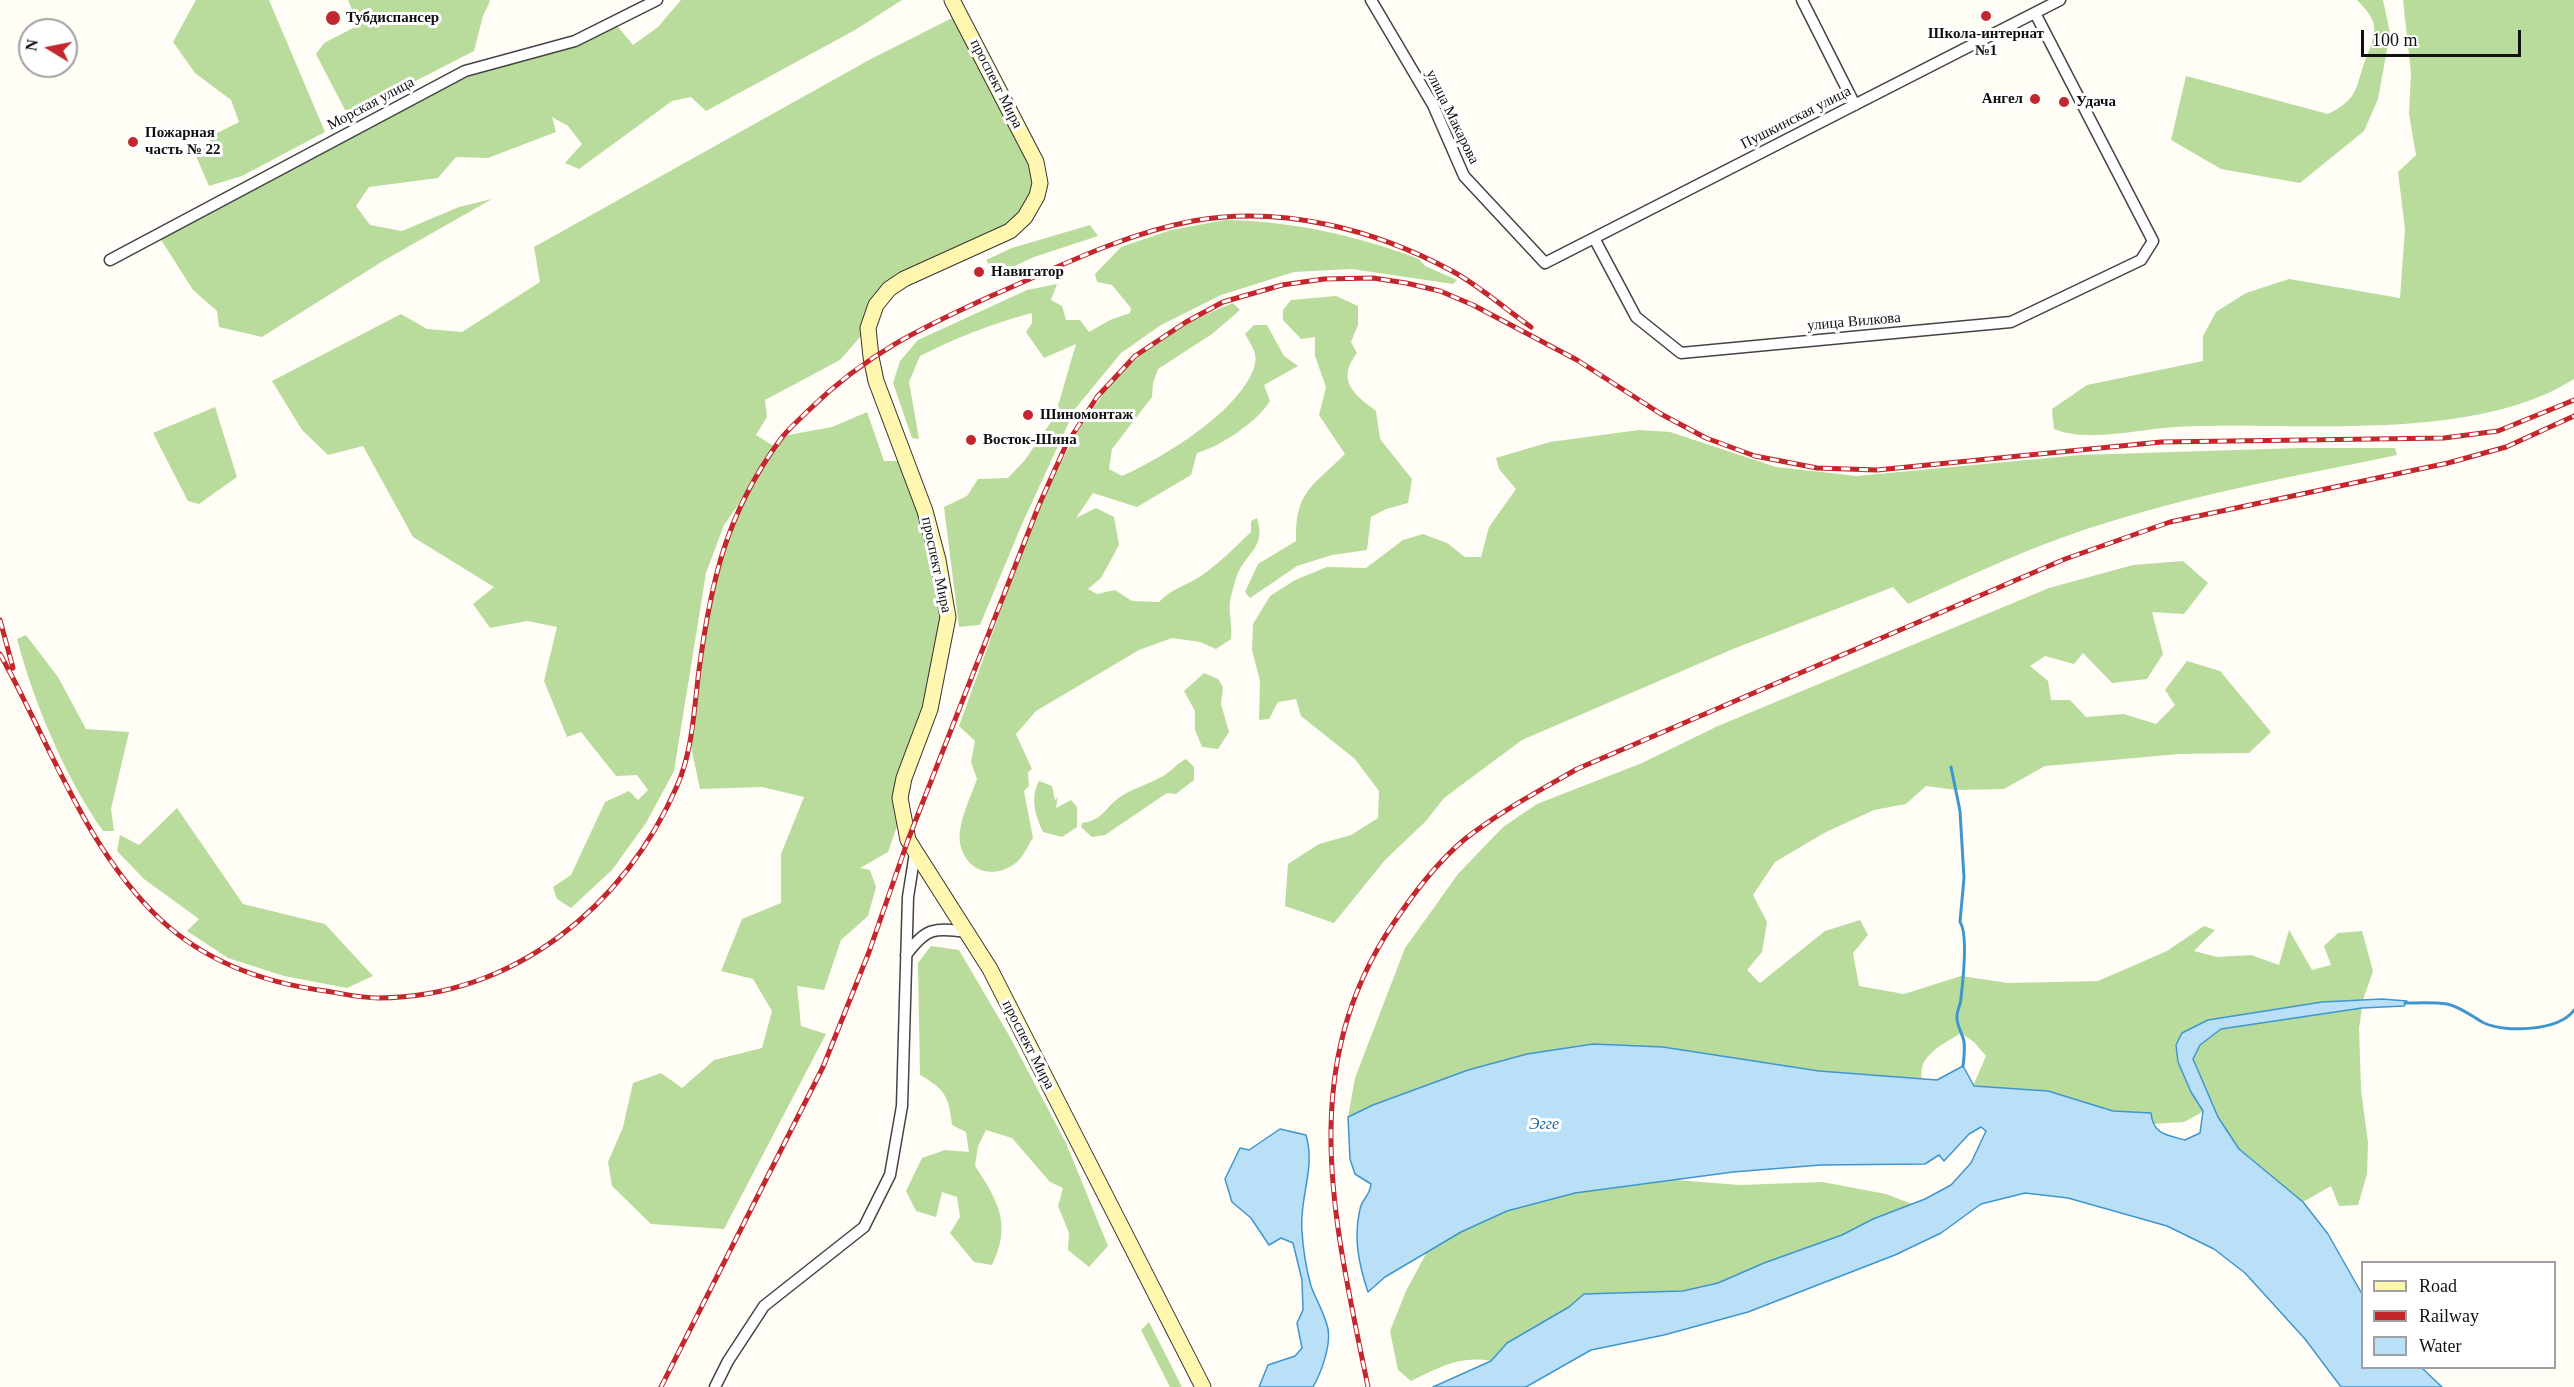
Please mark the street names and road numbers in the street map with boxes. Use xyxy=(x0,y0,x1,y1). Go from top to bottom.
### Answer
street label: проспект Мира xyxy=(966,36,1026,132)
street label: улица Макарова xyxy=(1421,67,1483,167)
street label: Морская улица xyxy=(324,74,418,134)
street label: Пушкинская улица xyxy=(1738,82,1854,154)
street label: улица Вилкова xyxy=(1806,309,1902,335)
street label: проспект Мира xyxy=(917,515,955,615)
street label: проспект Мира xyxy=(998,997,1058,1093)

